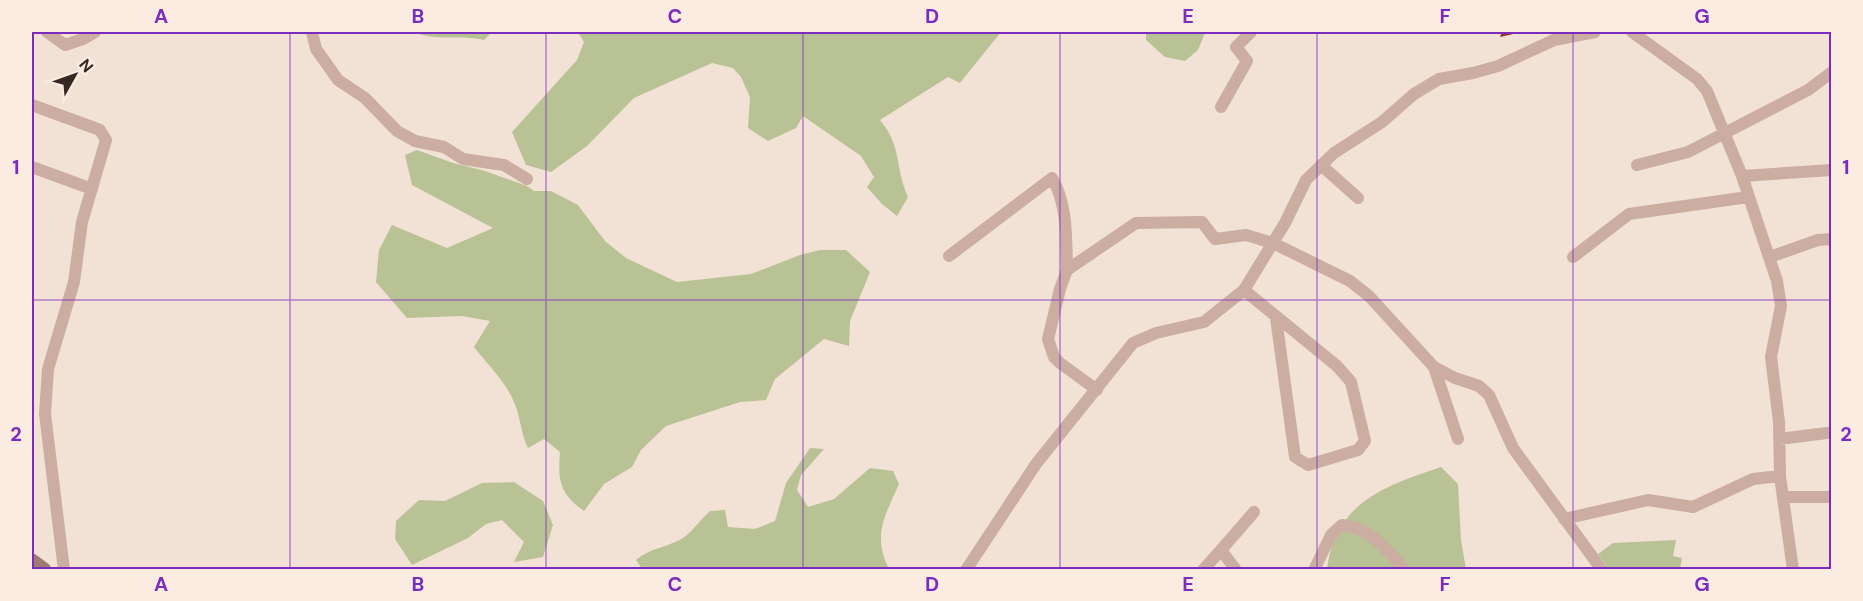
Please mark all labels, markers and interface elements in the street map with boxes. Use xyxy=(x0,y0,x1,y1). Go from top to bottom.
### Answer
text: A xyxy=(154,3,168,29)
text: B xyxy=(412,3,424,29)
text: C xyxy=(668,3,682,29)
text: D xyxy=(925,3,939,29)
text: E xyxy=(1182,3,1194,29)
text: F xyxy=(1439,3,1451,29)
text: G xyxy=(1694,3,1710,29)
north arrow xyxy=(45,45,105,105)
text: N xyxy=(74,54,98,77)
text: 1 xyxy=(12,154,20,180)
text: 1 xyxy=(1842,154,1850,180)
text: 2 xyxy=(10,421,22,447)
text: 2 xyxy=(1840,421,1852,447)
text: A xyxy=(154,571,168,597)
text: B xyxy=(412,571,424,597)
text: C xyxy=(668,571,682,597)
text: D xyxy=(925,571,939,597)
text: E xyxy=(1182,571,1194,597)
text: F xyxy=(1439,571,1451,597)
text: G xyxy=(1694,571,1710,597)

